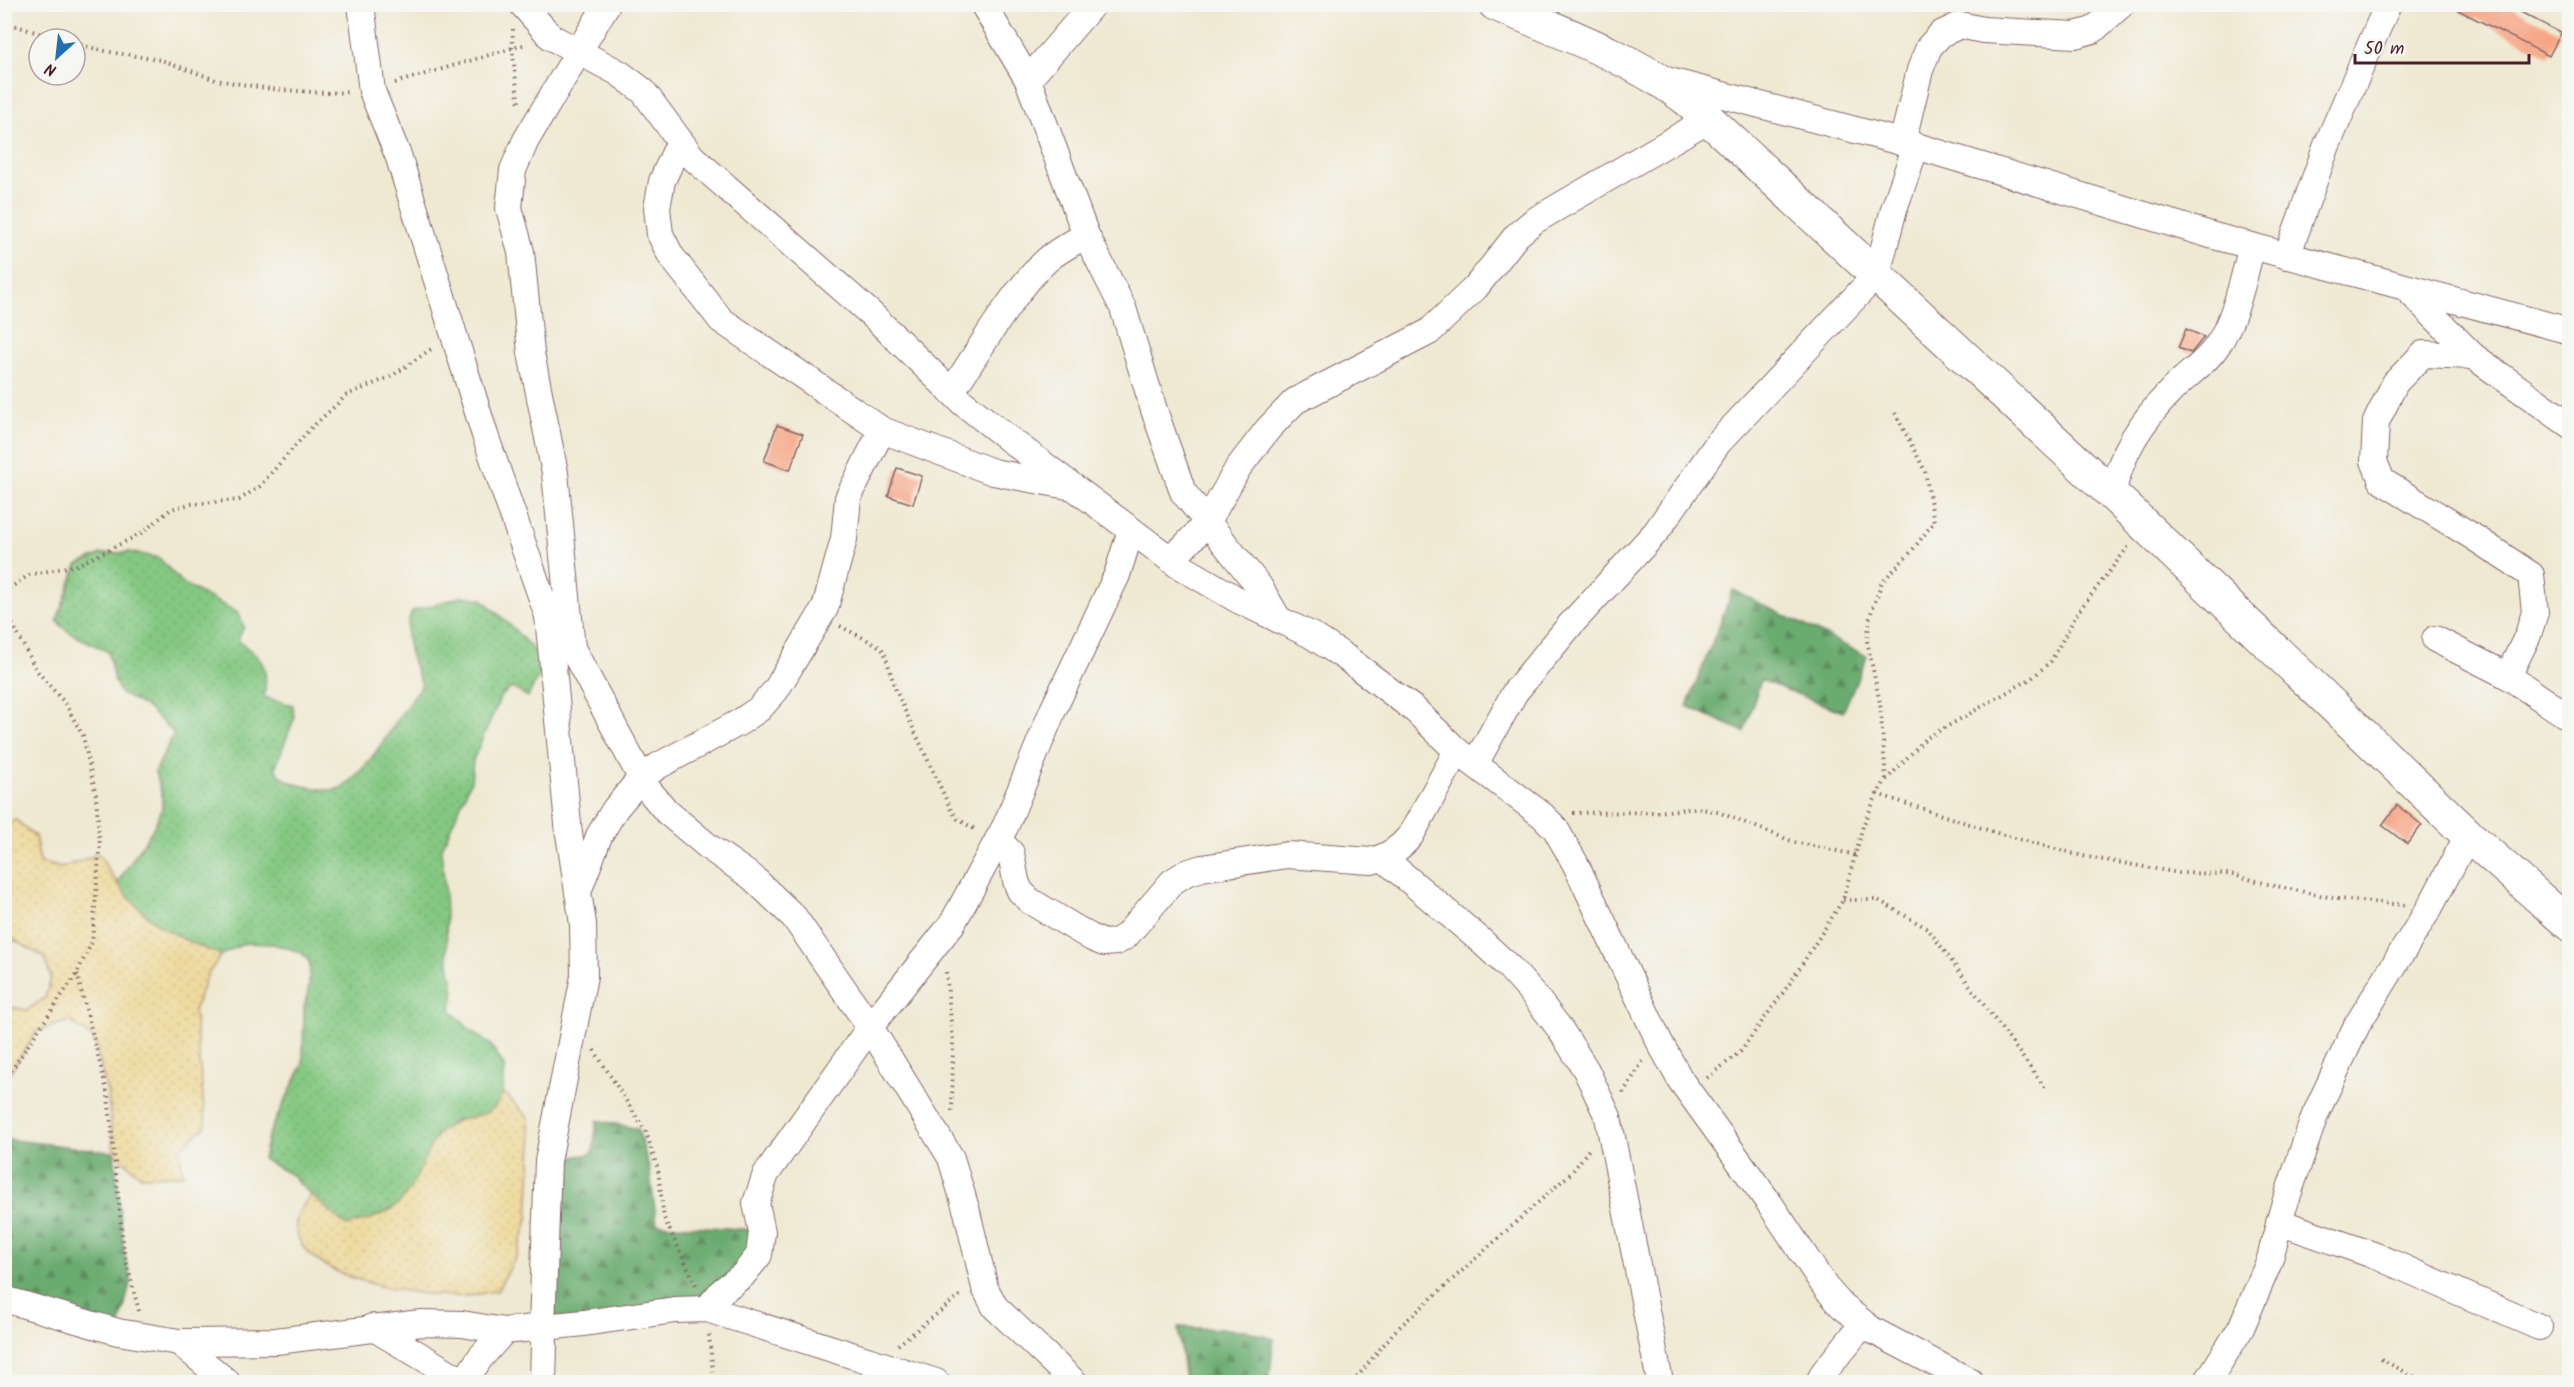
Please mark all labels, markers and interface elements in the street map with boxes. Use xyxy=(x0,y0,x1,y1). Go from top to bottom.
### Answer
north arrow xyxy=(27,27,87,87)
scale bar xyxy=(2355,27,2529,65)
text: 50 m xyxy=(2364,35,2404,64)
text: N xyxy=(41,56,61,82)

